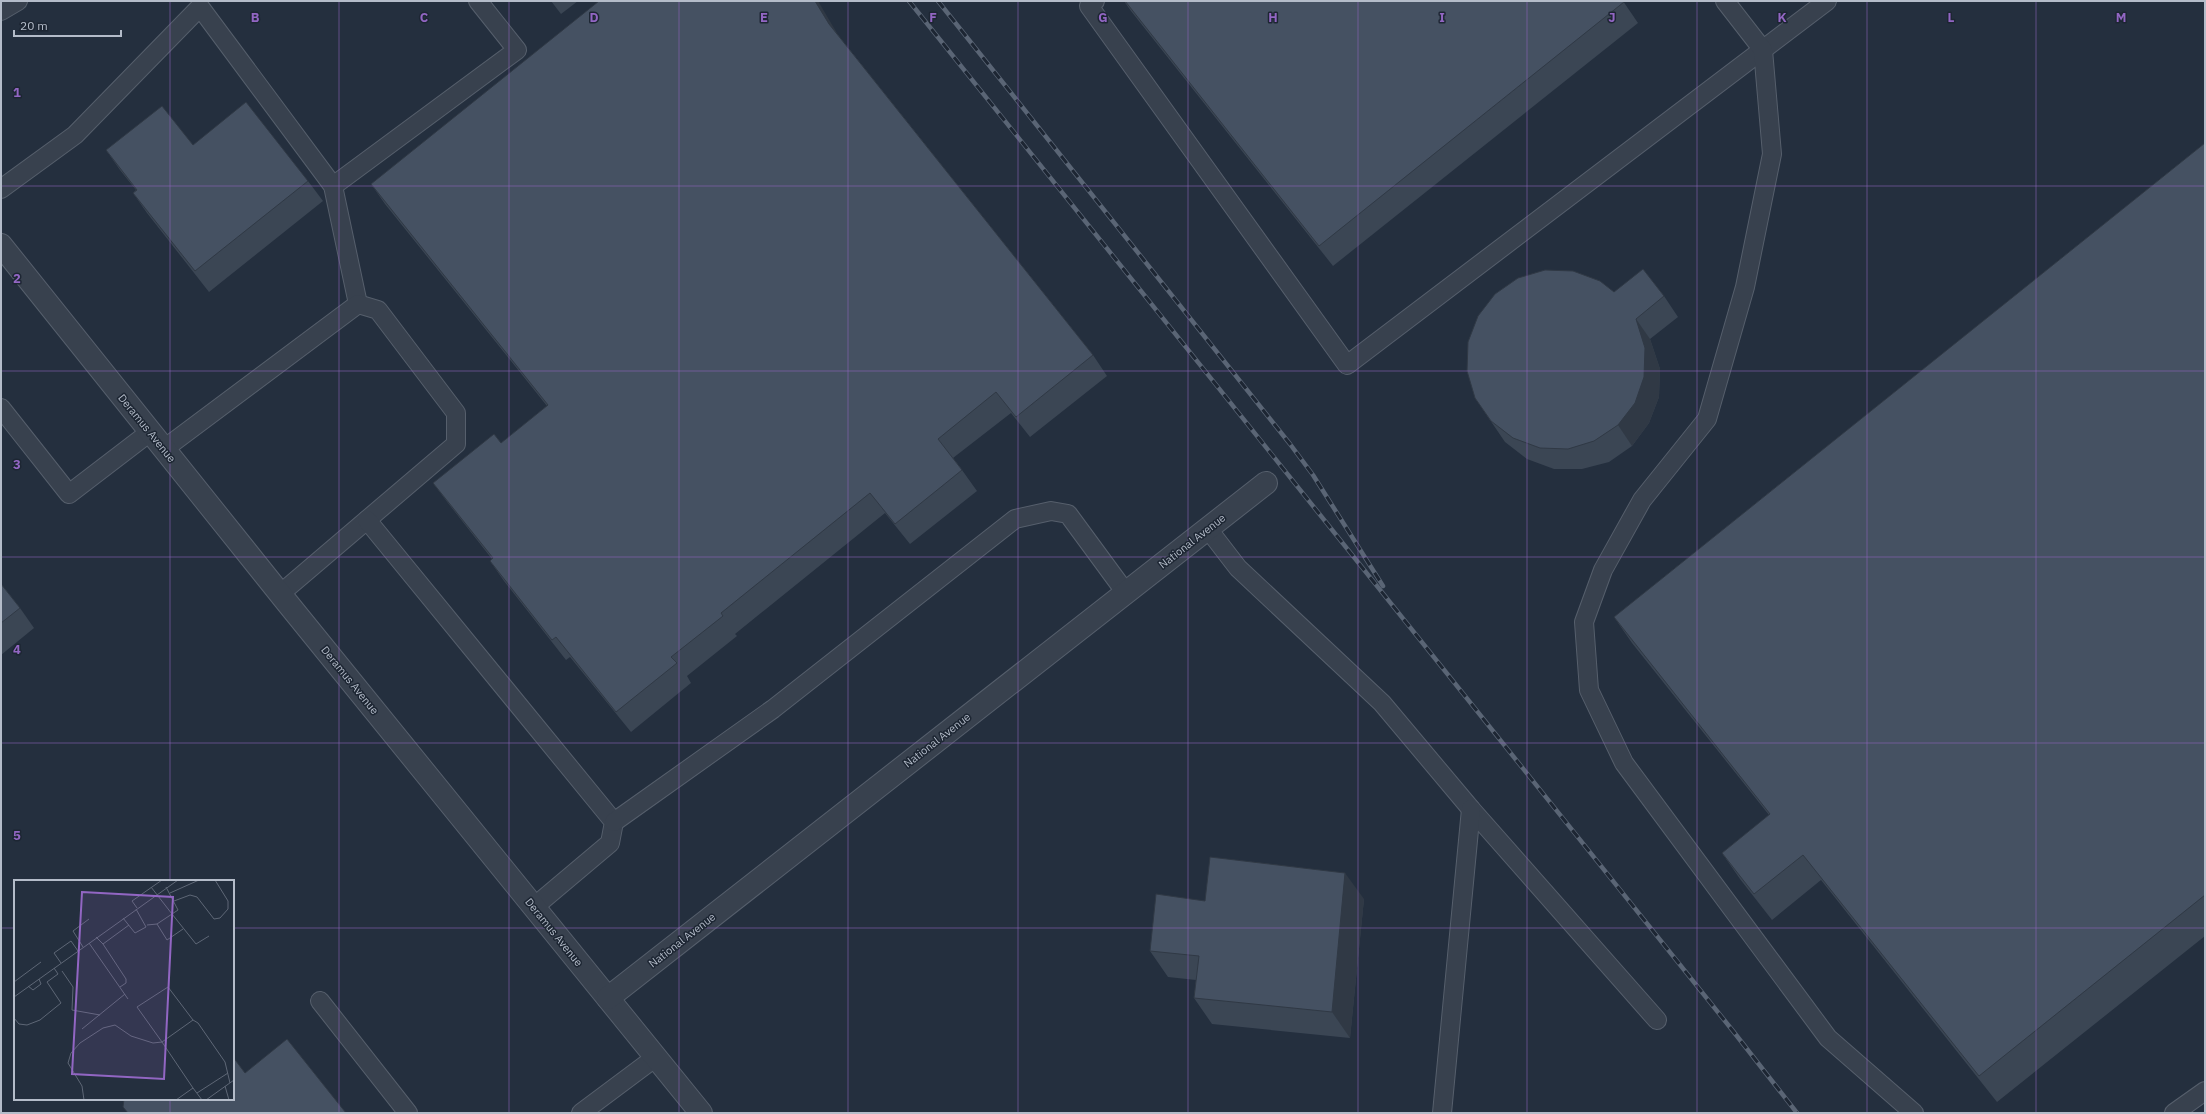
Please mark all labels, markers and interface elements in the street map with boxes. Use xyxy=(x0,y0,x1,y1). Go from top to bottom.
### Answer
text: B xyxy=(251,9,260,26)
text: C xyxy=(420,9,429,26)
text: D xyxy=(589,9,599,26)
text: E xyxy=(760,9,768,26)
text: F xyxy=(929,9,937,26)
text: G xyxy=(1098,9,1108,26)
text: H xyxy=(1268,9,1278,26)
text: I xyxy=(1439,9,1445,26)
text: J xyxy=(1608,9,1616,26)
text: K xyxy=(1777,9,1787,26)
text: L xyxy=(1948,9,1955,26)
text: M xyxy=(2116,9,2126,26)
scale bar xyxy=(14,12,121,38)
text: 20 m xyxy=(20,18,48,33)
text: 1 xyxy=(13,84,21,101)
text: 2 xyxy=(13,270,21,287)
street label: Deramus Avenue xyxy=(115,391,179,465)
text: 3 xyxy=(13,456,21,473)
street label: National Avenue xyxy=(1156,511,1228,571)
text: 4 xyxy=(13,641,21,658)
street label: Deramus Avenue xyxy=(318,643,382,717)
street label: National Avenue xyxy=(901,710,973,770)
text: 5 xyxy=(13,827,21,844)
inset map xyxy=(14,880,234,1100)
street label: Deramus Avenue xyxy=(522,895,586,969)
street label: National Avenue xyxy=(646,910,718,970)

